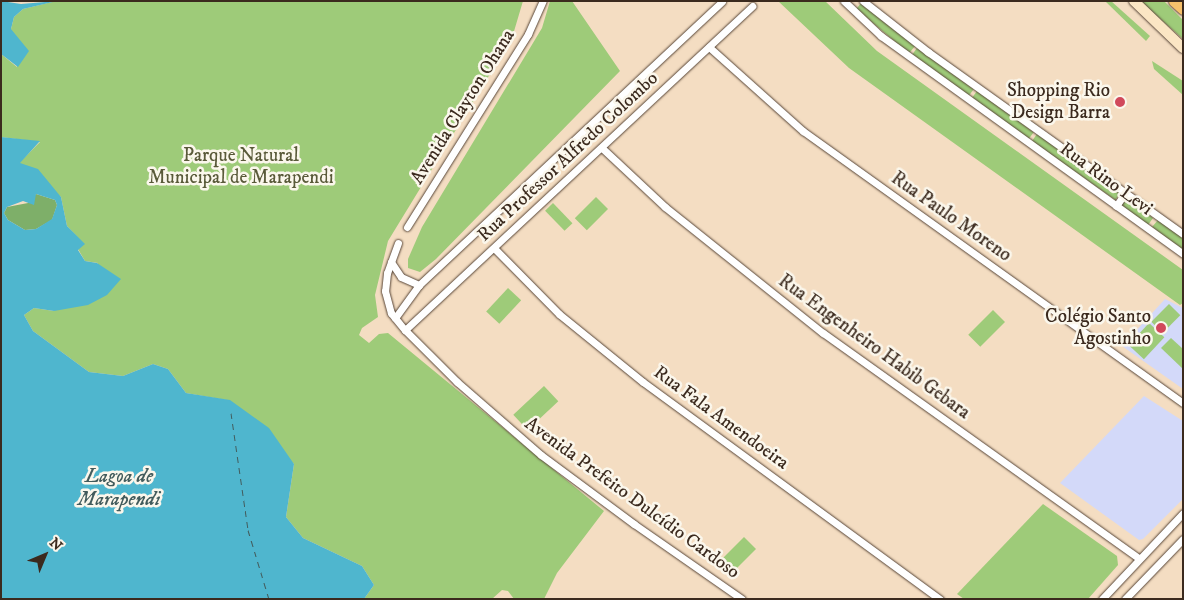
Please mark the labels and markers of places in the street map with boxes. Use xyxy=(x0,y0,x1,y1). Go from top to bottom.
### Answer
place label: Shopping Rio Design Barra xyxy=(1007,80,1110,124)
marker: Shopping Rio Design Barra xyxy=(1114,96,1126,108)
place label: Colégio Santo Agostinho xyxy=(1045,306,1151,350)
marker: Colégio Santo Agostinho xyxy=(1155,322,1167,334)

